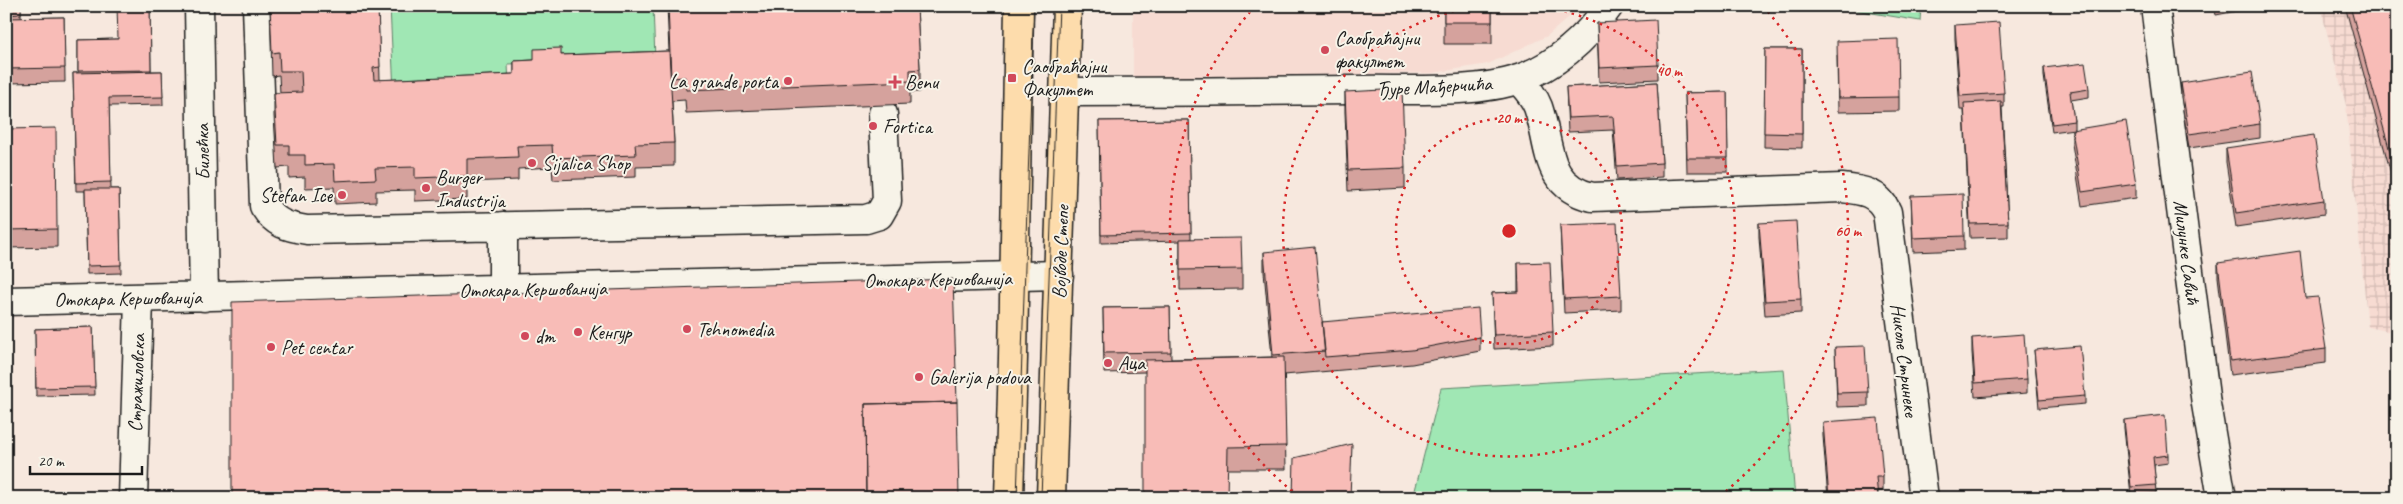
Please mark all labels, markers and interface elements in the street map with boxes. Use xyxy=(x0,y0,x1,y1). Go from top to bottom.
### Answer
place label: Саобраћајни факултет xyxy=(1335,26,1421,74)
marker: Саобраћајни факултет xyxy=(1319,44,1331,56)
place label: Саобраћајни Факултет xyxy=(1022,54,1108,102)
text: 40 m xyxy=(1656,62,1683,81)
place label: La grande porta xyxy=(669,69,780,94)
place label: Benu xyxy=(905,70,940,95)
street label: Ђуре Мађерчића xyxy=(1376,71,1494,103)
marker: Саобраћајни Факултет xyxy=(1006,72,1018,84)
marker: La grande porta xyxy=(782,75,794,87)
marker: Benu xyxy=(889,76,901,88)
text: 20 m xyxy=(1496,109,1523,128)
place label: Fortica xyxy=(883,114,934,139)
marker: Fortica xyxy=(867,120,879,132)
street label: Билећка xyxy=(189,122,215,180)
place label: Sijalica Shop xyxy=(542,151,632,176)
marker: Sijalica Shop xyxy=(526,157,538,169)
place label: Burger Industrija xyxy=(436,165,507,213)
marker: Burger Industrija xyxy=(420,182,432,194)
place label: Stefan Ice xyxy=(260,183,333,208)
marker: Stefan Ice xyxy=(336,189,348,201)
street label: Милунке Савић xyxy=(2168,199,2205,307)
street label: Војводе Степе xyxy=(1046,203,1075,299)
centre of rings xyxy=(1500,222,1518,240)
text: 60 m xyxy=(1835,222,1862,241)
street label: Отокара Кершованија xyxy=(864,266,1013,293)
street label: Отокара Кершованија xyxy=(459,276,608,303)
street label: Отокара Кершованија xyxy=(54,285,203,312)
street label: Николе Стринеке xyxy=(1885,302,1924,420)
place label: Tehnomedia xyxy=(697,317,775,342)
place label: Кенгур xyxy=(588,320,633,345)
marker: Tehnomedia xyxy=(681,323,693,335)
place label: dm xyxy=(535,324,557,349)
marker: Кенгур xyxy=(572,326,584,338)
marker: dm xyxy=(519,330,531,342)
street label: Стражиловска xyxy=(122,332,151,432)
place label: Pet centar xyxy=(281,335,354,360)
marker: Pet centar xyxy=(265,341,277,353)
place label: Аца xyxy=(1118,351,1146,376)
marker: Аца xyxy=(1102,357,1114,369)
place label: Galerija podova xyxy=(929,365,1032,390)
marker: Galerija podova xyxy=(913,371,925,383)
scale bar xyxy=(30,444,142,476)
text: 20 m xyxy=(38,452,65,471)

